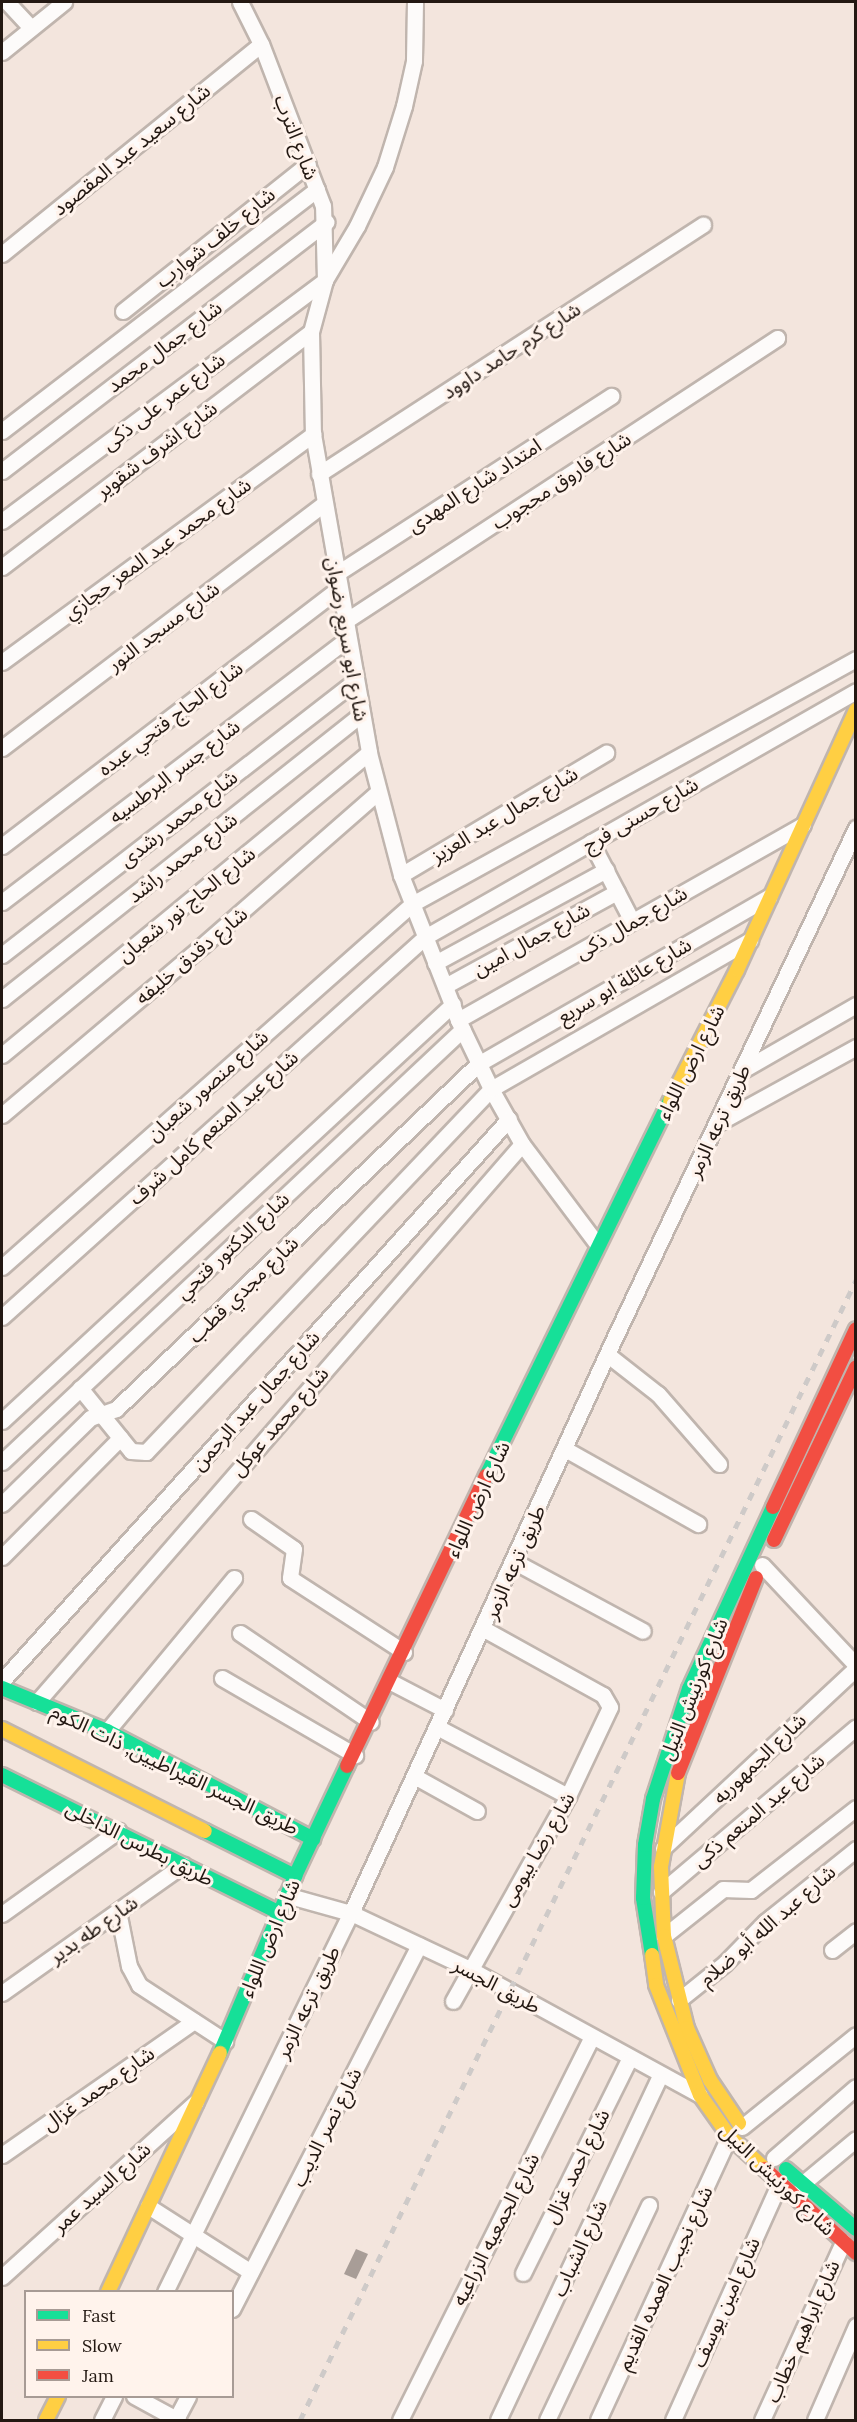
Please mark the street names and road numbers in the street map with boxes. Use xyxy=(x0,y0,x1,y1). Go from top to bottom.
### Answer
street label: شارع سعيد عبد المقصود xyxy=(47,78,215,220)
street label: شارع الترب xyxy=(270,91,324,183)
street label: شارع خلف شوارب xyxy=(151,182,279,292)
street label: شارع جمال محمد xyxy=(102,295,226,397)
street label: شارع كرم حامد داوود xyxy=(437,296,585,404)
street label: شارع عمر على ذكى xyxy=(97,347,229,455)
street label: شارع اشرف شقوير xyxy=(91,396,221,502)
street label: شارع فاروق محجوب xyxy=(487,426,635,534)
street label: امتداد شارع المهدى xyxy=(403,433,545,537)
street label: شارع محمد عبد المعز حجازي xyxy=(59,472,255,624)
street label: شارع ابو سريع رضوان xyxy=(322,555,374,723)
street label: شارع مسجد النور xyxy=(102,576,224,676)
street label: شارع الحاج فتحي عبده xyxy=(93,656,247,780)
street label: شارع جسر البرطسيه xyxy=(104,714,244,828)
street label: شارع جمال عبد العزيز xyxy=(426,761,582,867)
street label: شارع محمد رشدى xyxy=(114,764,242,872)
street label: شارع حسنى فرج xyxy=(578,771,702,857)
street label: شارع محمد راشد xyxy=(122,807,242,907)
street label: شارع الحاج نور شعبان xyxy=(112,841,260,967)
street label: شارع جمال ذكى xyxy=(571,880,691,964)
street label: شارع جمال امين xyxy=(468,897,594,981)
street label: شارع دقدق خليفه xyxy=(130,901,252,1009)
street label: شارع عائلة ابو سريع xyxy=(553,932,695,1028)
street label: شارع ارض اللواء xyxy=(651,1001,729,1123)
street label: شارع منصور شعبان xyxy=(141,1024,273,1146)
street label: شارع عبد المنعم كامل شرف xyxy=(123,1045,303,1209)
street label: طريق ترعه الزمر xyxy=(681,1061,755,1181)
street label: شارع الدكتور فتحي xyxy=(170,1186,294,1304)
street label: شارع مجدي قطب xyxy=(183,1230,303,1348)
street label: شارع جمال عبد الرحمن xyxy=(186,1325,324,1475)
street label: شارع محمد عوكل xyxy=(225,1361,333,1481)
street label: شارع ارض اللواء xyxy=(440,1437,514,1561)
street label: طريق ترعه الزمر xyxy=(478,1501,550,1623)
street label: شارع كورنيش النيل xyxy=(654,1614,732,1764)
street label: طريق الجسر القيراطيين, ذات الكوم xyxy=(47,1698,303,1840)
street label: شارع الجمهوريه xyxy=(707,1708,811,1808)
street label: شارع عبد المنعم ذكى xyxy=(687,1748,829,1872)
street label: شارع رضا بيومى xyxy=(495,1788,579,1910)
street label: طريق بطرس الداخلى xyxy=(62,1795,218,1891)
street label: شارع عبد الله أبو ضلام xyxy=(694,1859,840,1991)
street label: شارع ارض اللواء xyxy=(233,1876,305,2000)
street label: شارع طه بدير xyxy=(44,1890,142,1968)
street label: طريق ترعه الزمر xyxy=(269,1942,345,2062)
street label: طريق الجسر xyxy=(449,1952,545,2018)
street label: شارع محمد غزال xyxy=(37,2041,159,2135)
street label: شارع نصر الديب xyxy=(286,2064,366,2190)
street label: شارع احمد غزال xyxy=(538,2105,614,2227)
street label: شارع كورنيش النيل xyxy=(715,2118,841,2240)
street label: شارع السيد عمر xyxy=(47,2137,155,2237)
street label: شارع الجمعيه الزراعيه xyxy=(446,2149,544,2309)
street label: شارع نجيب العمده القديم xyxy=(611,2182,717,2374)
street label: شارع الشباب xyxy=(546,2196,612,2300)
street label: شارع امين يوسف xyxy=(686,2233,764,2371)
street label: شارع ابراهيم خطاب xyxy=(760,2256,844,2406)

